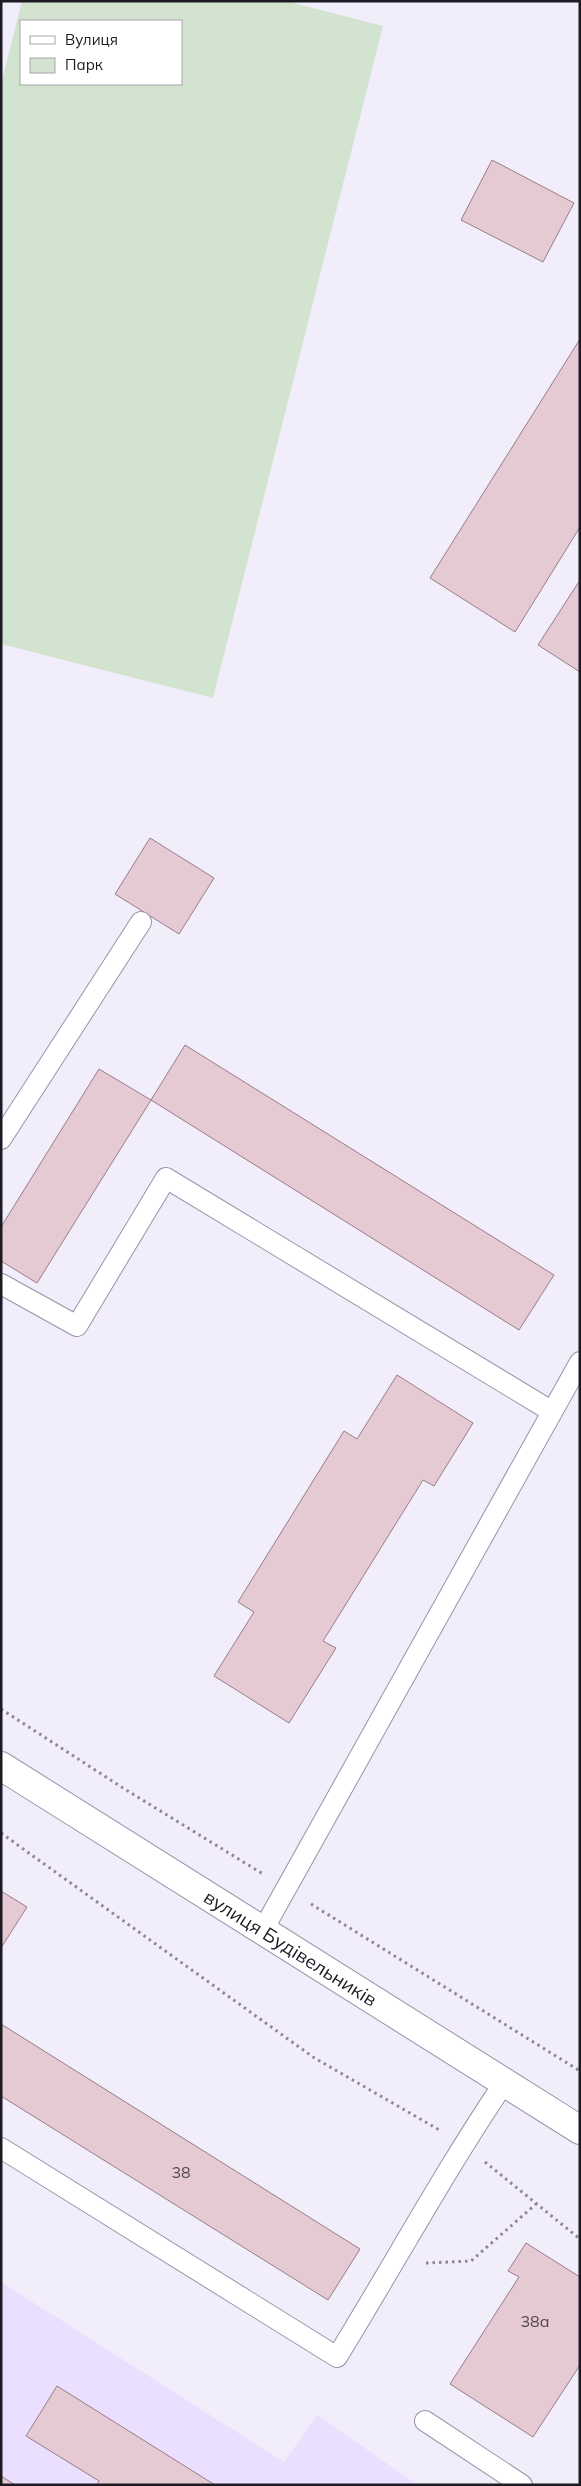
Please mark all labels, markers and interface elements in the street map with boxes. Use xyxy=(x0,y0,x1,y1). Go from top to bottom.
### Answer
legend xyxy=(20,20,182,85)
text: Вулиця xyxy=(65,30,118,49)
text: Парк xyxy=(65,55,104,74)
street label: вулиця Будівельників xyxy=(199,1885,382,2011)
house number: 38 xyxy=(171,2162,191,2182)
house number: 38а xyxy=(521,2311,549,2331)

